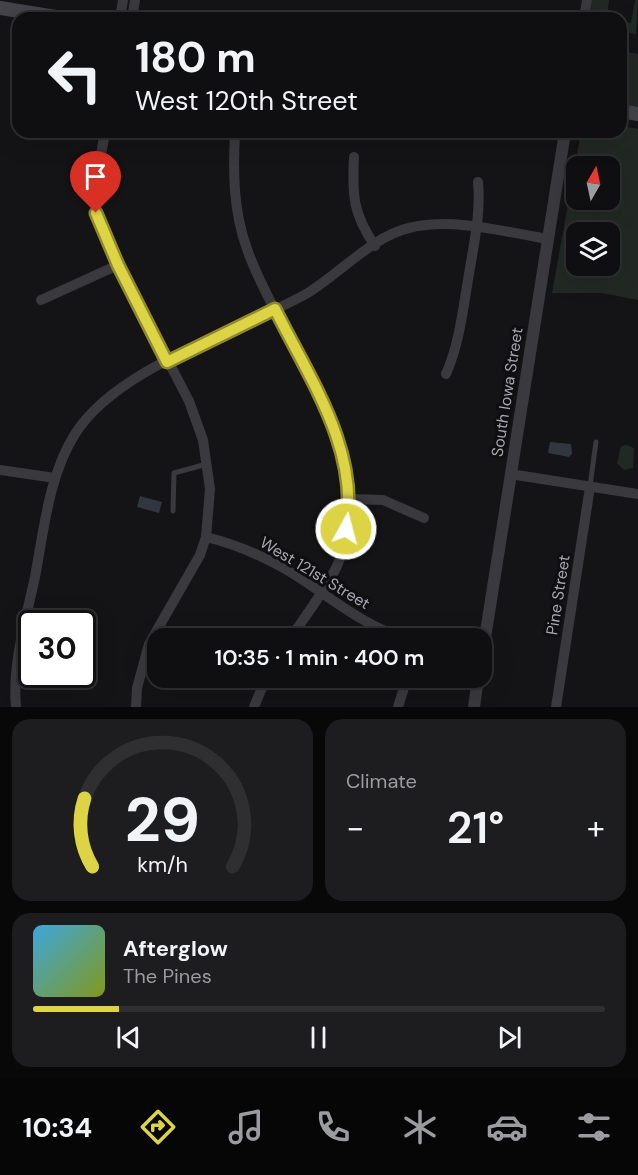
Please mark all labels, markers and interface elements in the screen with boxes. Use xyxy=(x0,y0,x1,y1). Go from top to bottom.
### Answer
text: 180 m xyxy=(135,30,256,85)
icon: left xyxy=(36,36,114,114)
text: West 120th Street xyxy=(135,83,358,118)
pin xyxy=(70,151,121,213)
north arrow xyxy=(566,156,620,210)
map controls xyxy=(566,156,620,276)
icon: arrive xyxy=(79,160,112,193)
button: layers xyxy=(566,222,620,276)
street label: South Iowa Street xyxy=(486,326,528,458)
position arrow xyxy=(314,497,378,561)
street label: West 121st Street xyxy=(256,532,374,614)
street label: Pine Street xyxy=(541,553,575,637)
speed limit sign: 30 xyxy=(18,610,96,688)
text: 10:35 · 1 min · 400 m xyxy=(215,643,424,672)
text: Climate xyxy=(346,768,417,794)
text: 29 xyxy=(125,779,200,860)
text: 21° xyxy=(447,798,504,857)
text: − xyxy=(346,806,364,849)
text: + xyxy=(587,806,605,849)
text: km/h xyxy=(137,851,188,879)
text: Afterglow xyxy=(123,934,228,963)
text: The Pines xyxy=(123,963,212,989)
icon: previous xyxy=(112,1021,145,1054)
icon: pause xyxy=(302,1021,335,1054)
icon: next xyxy=(493,1021,526,1054)
icon: directions xyxy=(137,1106,179,1148)
icon: music xyxy=(225,1106,267,1148)
icon: phone xyxy=(312,1106,354,1148)
icon: climate xyxy=(399,1106,441,1148)
icon: car xyxy=(486,1106,528,1148)
icon: filters xyxy=(573,1106,615,1148)
text: 10:34 xyxy=(23,1110,92,1145)

